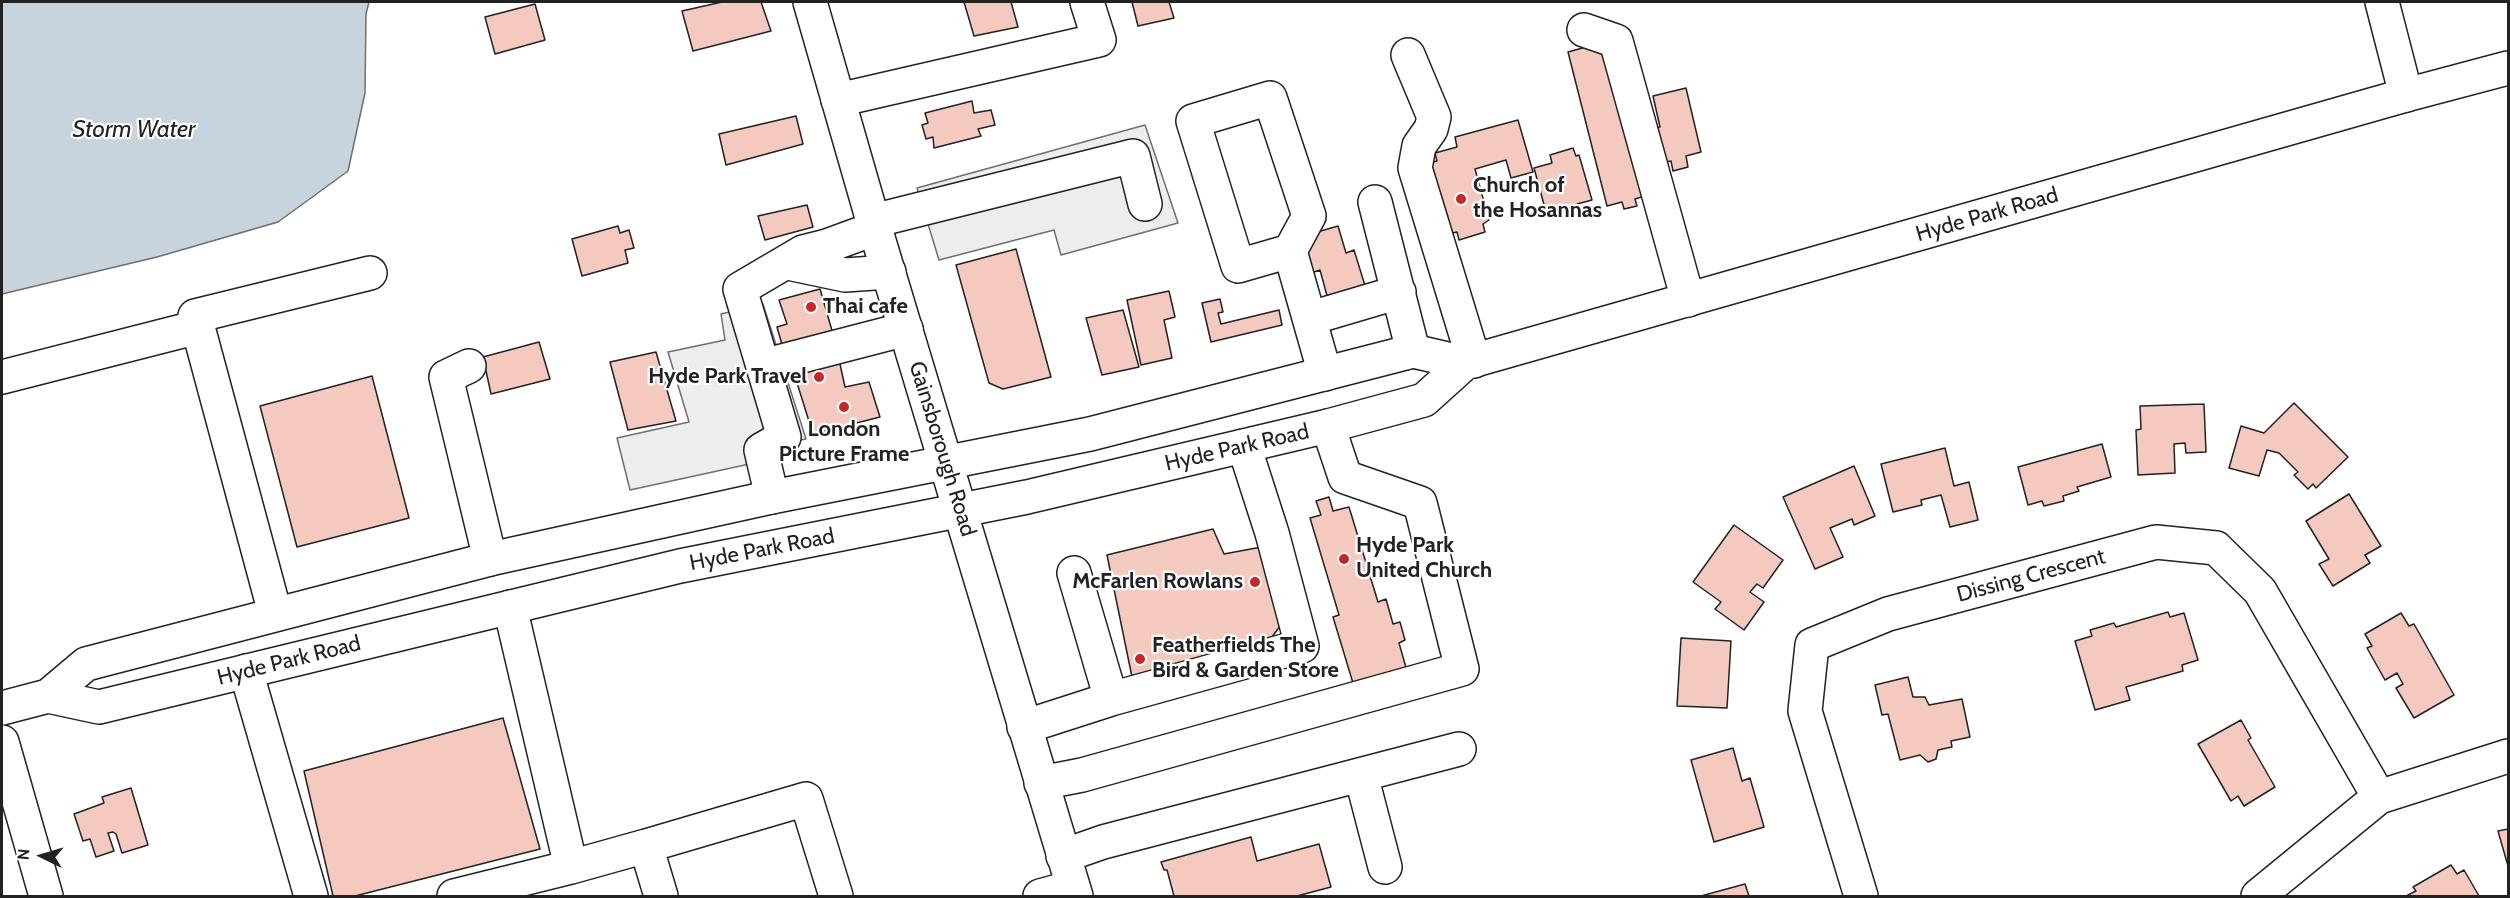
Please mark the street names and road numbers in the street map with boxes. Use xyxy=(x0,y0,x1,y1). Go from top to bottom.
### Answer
street label: Hyde Park Road xyxy=(1913,182,2061,248)
street label: Gainsborough Road xyxy=(903,358,981,540)
street label: Hyde Park Road xyxy=(1162,419,1312,477)
street label: Hyde Park Road xyxy=(687,523,837,577)
street label: Dissing Crescent xyxy=(1954,543,2108,609)
street label: Hyde Park Road xyxy=(215,630,363,692)

